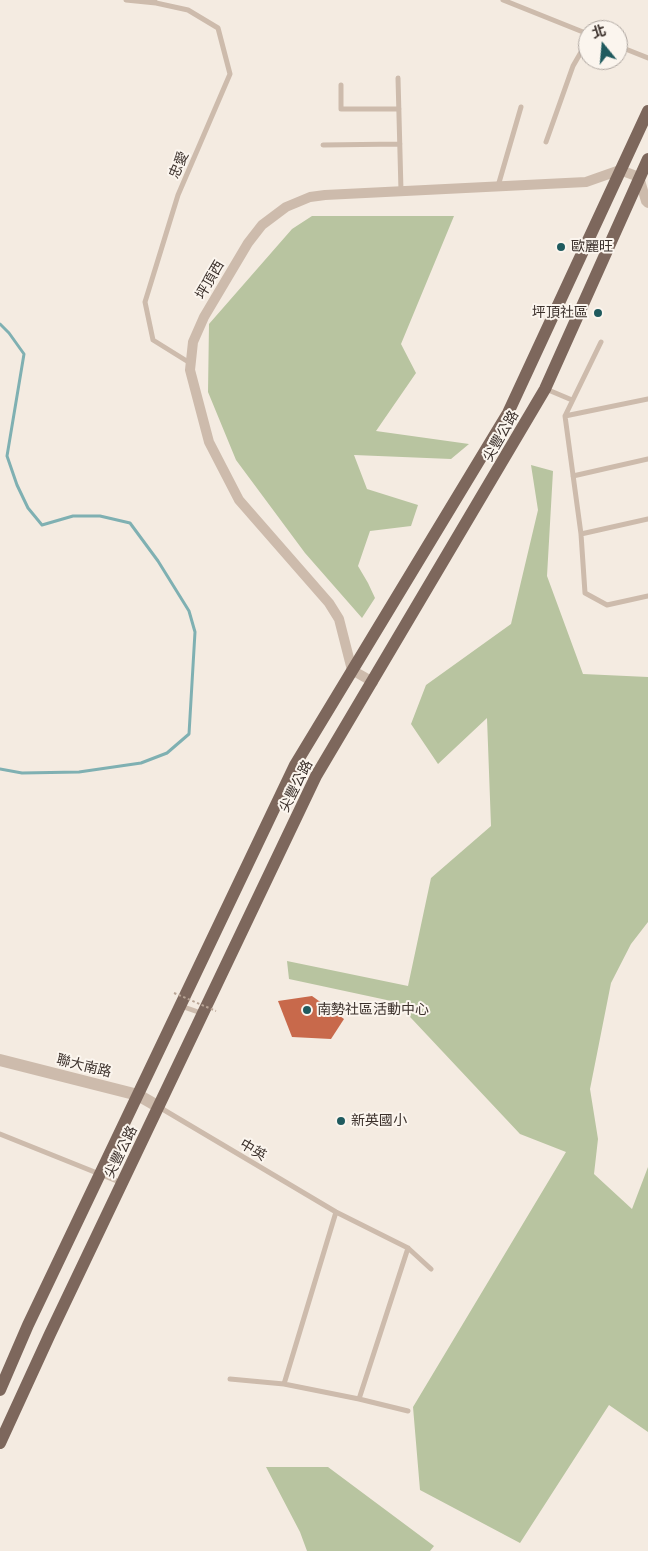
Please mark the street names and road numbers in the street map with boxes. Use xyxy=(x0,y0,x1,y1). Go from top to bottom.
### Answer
street label: 忠愛 xyxy=(166,149,192,181)
street label: 坪頂西 xyxy=(192,258,228,302)
street label: 尖豐公路 xyxy=(480,408,522,464)
street label: 尖豐公路 xyxy=(276,757,316,815)
street label: 聯大南路 xyxy=(55,1051,113,1081)
street label: 尖豐公路 xyxy=(101,1123,141,1181)
street label: 中英 xyxy=(237,1136,269,1164)

